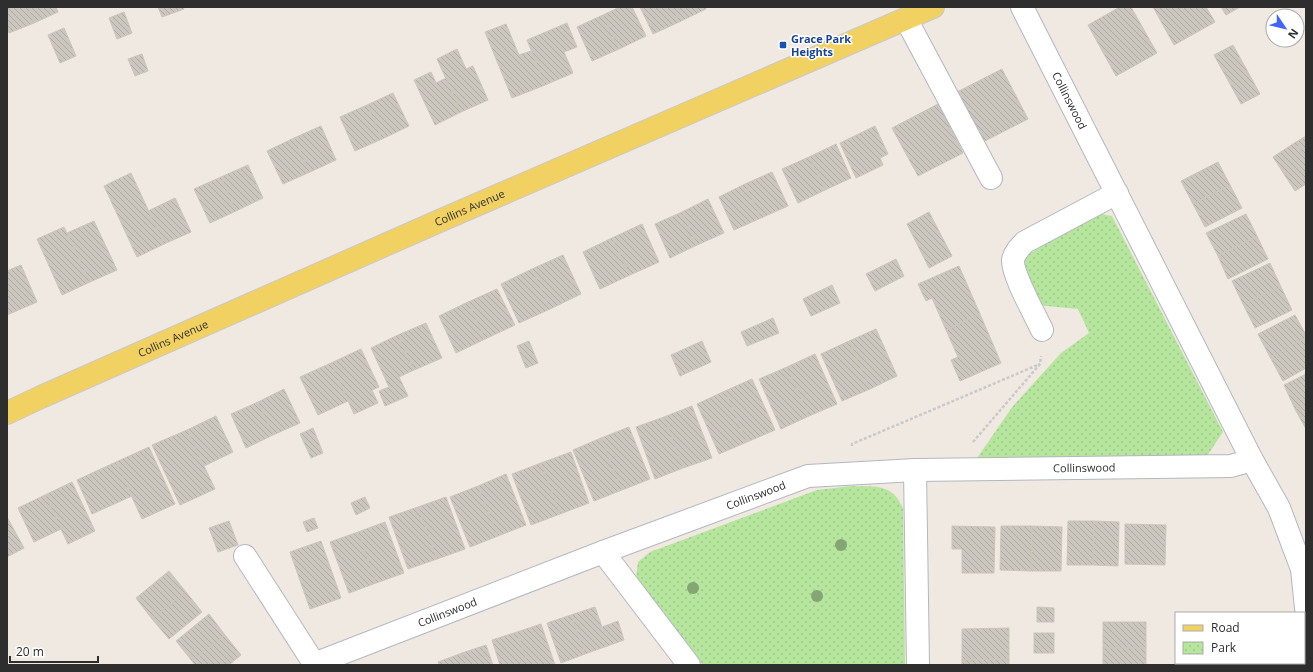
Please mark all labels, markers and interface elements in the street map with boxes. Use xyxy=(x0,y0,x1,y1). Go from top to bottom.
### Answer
north arrow xyxy=(1265,8,1305,48)
text: N xyxy=(1285,26,1302,42)
place label: Grace Park Heights xyxy=(791,31,851,59)
marker: Grace Park Heights xyxy=(778,40,788,50)
street label: Collinswood xyxy=(1049,69,1091,132)
street label: Collins Avenue xyxy=(432,186,507,229)
street label: Collins Avenue xyxy=(136,316,210,360)
street label: Collinswood xyxy=(1053,459,1116,475)
street label: Collinswood xyxy=(724,477,788,513)
street label: Collinswood xyxy=(415,594,479,630)
legend xyxy=(1175,612,1305,664)
text: Road xyxy=(1211,619,1240,636)
scale bar xyxy=(10,638,98,664)
text: Park xyxy=(1211,639,1237,656)
text: 20 m xyxy=(16,643,44,660)

